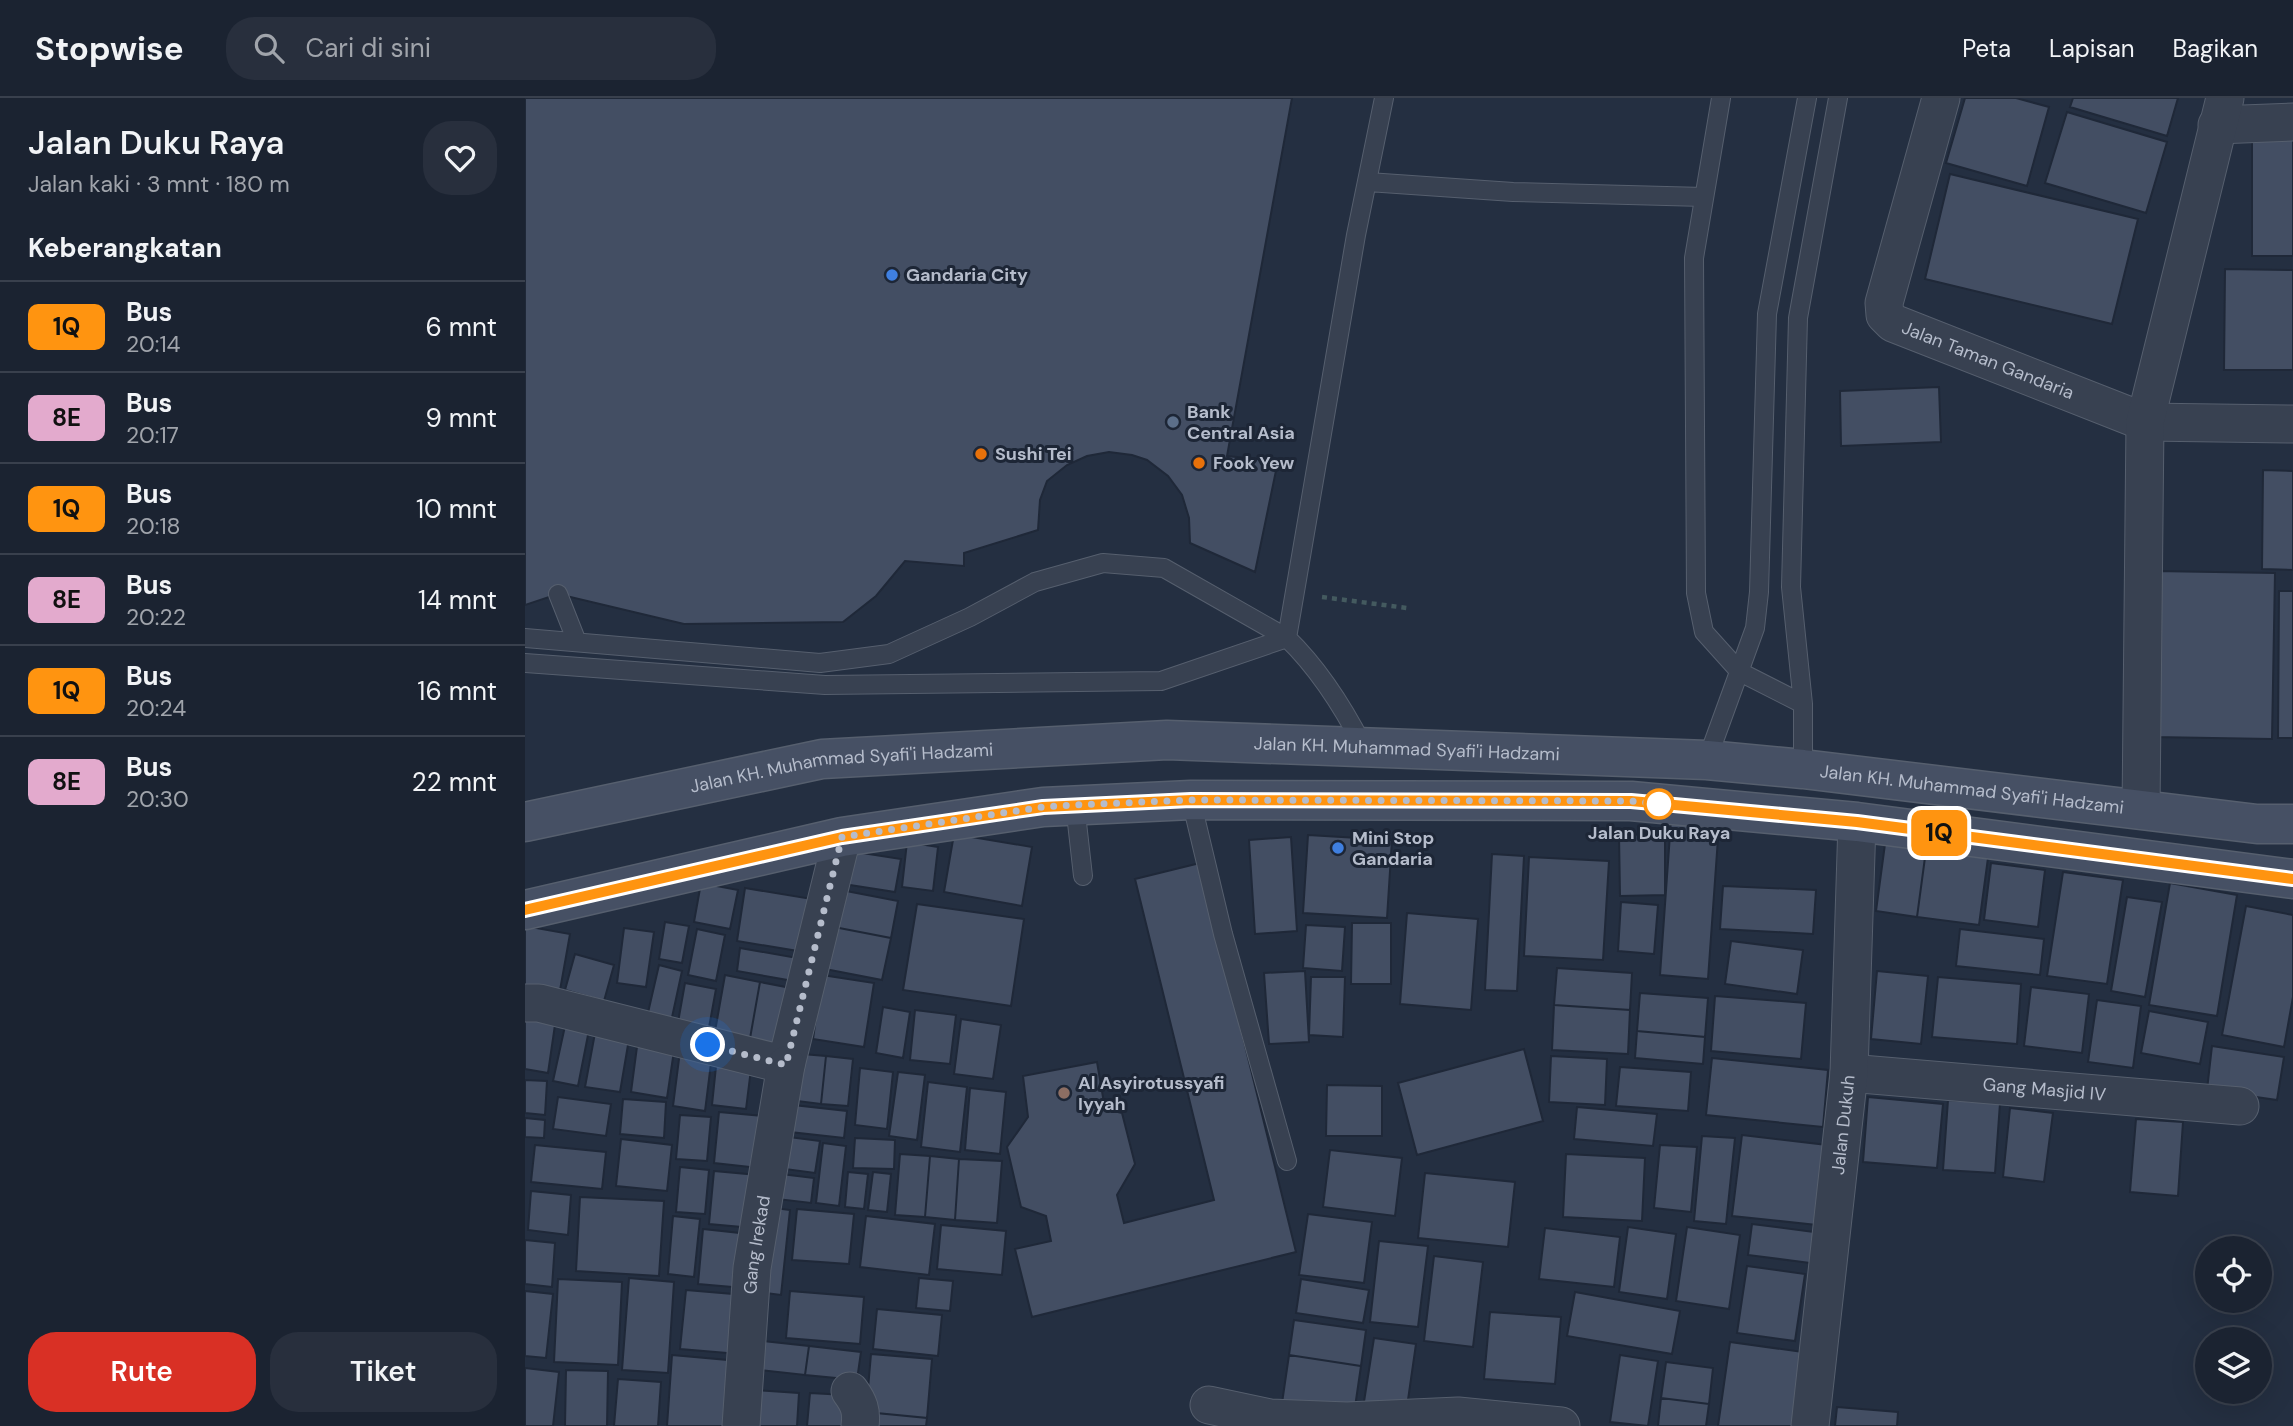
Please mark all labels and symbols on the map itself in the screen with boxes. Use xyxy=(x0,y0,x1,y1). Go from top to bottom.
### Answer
place label: Gandaria City xyxy=(906,263,1028,287)
marker: Gandaria City xyxy=(884,267,900,283)
street label: Jalan Taman Gandaria xyxy=(1898,316,2077,405)
place label: Bank Central Asia xyxy=(1187,400,1295,445)
marker: Bank Central Asia xyxy=(1165,414,1181,430)
place label: Sushi Tei xyxy=(995,442,1072,466)
marker: Sushi Tei xyxy=(973,446,989,462)
place label: Fook Yew xyxy=(1213,451,1294,475)
marker: Fook Yew xyxy=(1191,455,1207,471)
street label: Jalan KH. Muhammad Syafi'i Hadzami xyxy=(1253,731,1560,767)
street label: Jalan KH. Muhammad Syafi'i Hadzami xyxy=(688,738,994,799)
street label: Jalan KH. Muhammad Syafi'i Hadzami xyxy=(1818,759,2125,820)
marker: Jalan Duku Raya xyxy=(1644,789,1674,819)
line badge: 1Q xyxy=(1907,810,1971,856)
place label: Jalan Duku Raya xyxy=(1588,821,1730,845)
place label: Mini Stop Gandaria xyxy=(1352,826,1434,871)
marker: Mini Stop Gandaria xyxy=(1330,840,1346,856)
your location xyxy=(690,1027,725,1062)
place label: Al Asyirotussyafi Iyyah xyxy=(1078,1071,1225,1116)
street label: Gang Masjid IV xyxy=(1982,1072,2107,1107)
street label: Jalan Dukuh xyxy=(1826,1074,1861,1176)
marker: Al Asyirotussyafi Iyyah xyxy=(1056,1085,1072,1101)
street label: Gang Irekad xyxy=(738,1194,776,1295)

